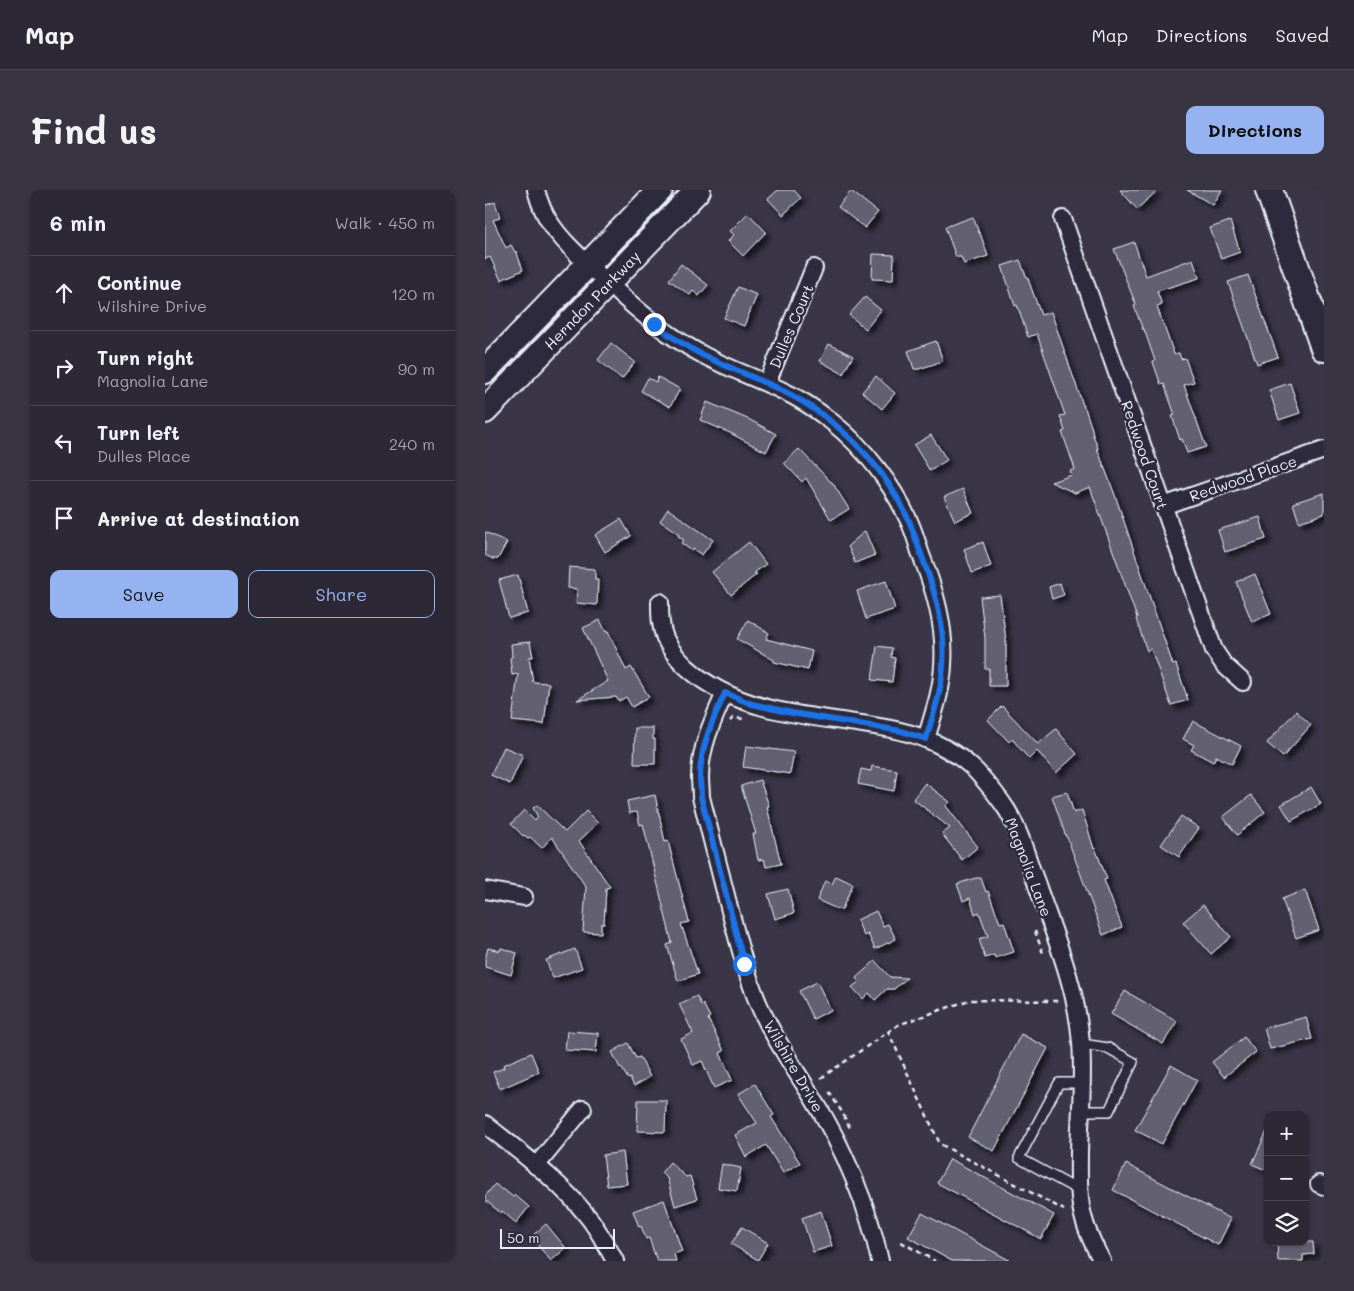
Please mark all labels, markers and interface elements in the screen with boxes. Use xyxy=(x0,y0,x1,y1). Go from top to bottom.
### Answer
text: Map xyxy=(25,19,74,50)
text: Map xyxy=(1091,23,1128,47)
text: Directions xyxy=(1156,23,1248,47)
text: Saved xyxy=(1276,23,1329,47)
button: Directions xyxy=(1186,106,1324,154)
text: Find us xyxy=(30,107,157,153)
text: 6 min xyxy=(50,209,106,236)
text: Walk · 450 m xyxy=(335,212,435,233)
street label: Herndon Parkway xyxy=(540,246,645,354)
text: Continue xyxy=(97,270,182,295)
icon: ahead xyxy=(50,279,78,307)
street label: Dulles Court xyxy=(764,281,818,371)
text: 120 m xyxy=(391,283,435,304)
text: Wilshire Drive xyxy=(97,295,207,316)
route end xyxy=(643,313,666,336)
text: Turn right xyxy=(97,345,194,370)
icon: right xyxy=(50,354,78,382)
text: 90 m xyxy=(398,358,435,379)
text: Magnolia Lane xyxy=(97,370,209,391)
street label: Redwood Court xyxy=(1117,398,1173,512)
text: Turn left xyxy=(97,420,180,445)
icon: left xyxy=(50,429,78,457)
text: 240 m xyxy=(389,433,435,454)
text: Dulles Place xyxy=(97,445,191,466)
street label: Redwood Place xyxy=(1187,450,1299,506)
icon: arrive xyxy=(50,504,78,532)
text: Arrive at destination xyxy=(97,506,300,531)
button: Save xyxy=(50,570,238,618)
button: Share xyxy=(248,570,435,618)
street label: Magnolia Lane xyxy=(1001,815,1057,919)
route start xyxy=(733,953,756,976)
street label: Wilshire Drive xyxy=(760,1016,828,1116)
map controls xyxy=(1264,1111,1309,1246)
button: + xyxy=(1264,1111,1309,1156)
button: − xyxy=(1264,1156,1309,1201)
button: layers xyxy=(1264,1201,1309,1246)
scale bar xyxy=(500,1226,615,1249)
text: 50 m xyxy=(507,1228,539,1247)

